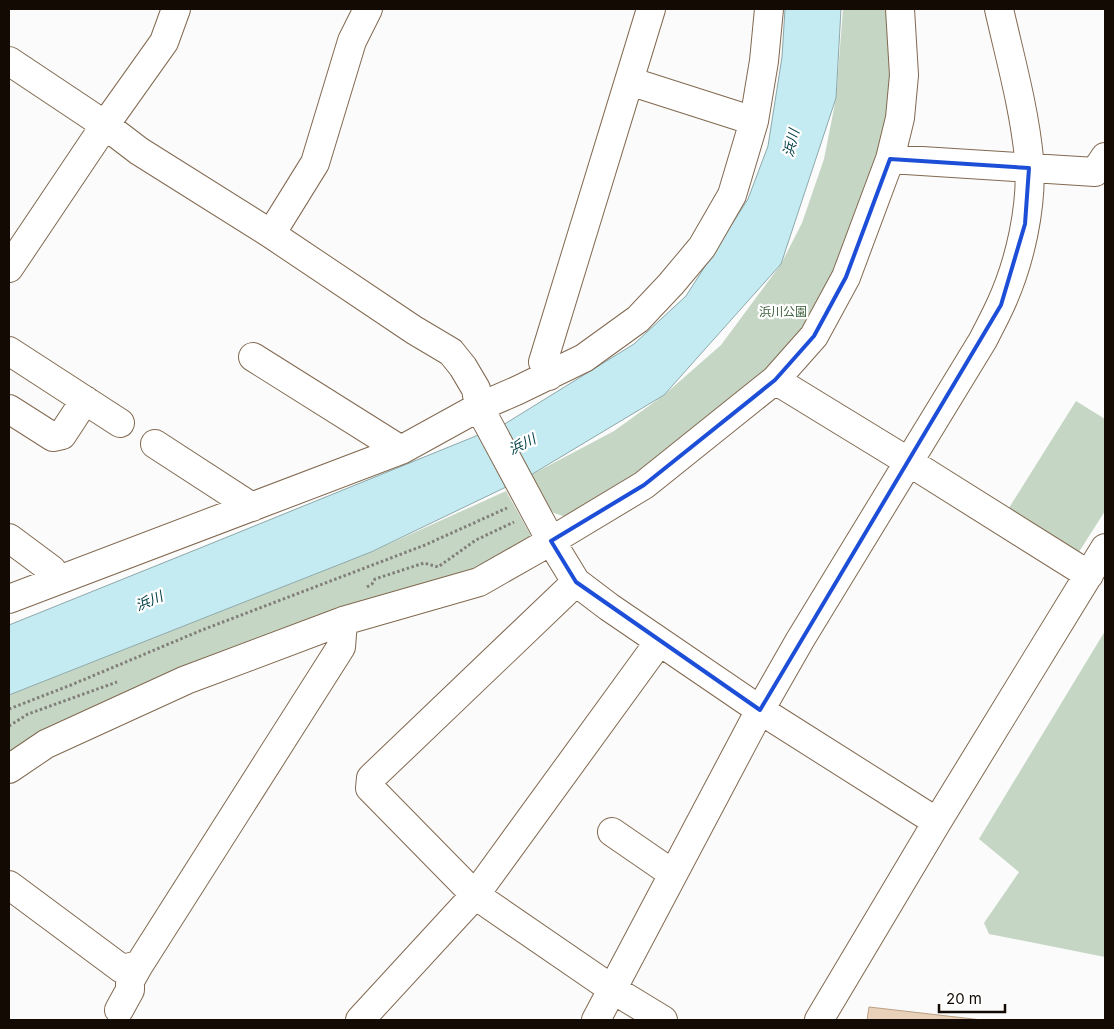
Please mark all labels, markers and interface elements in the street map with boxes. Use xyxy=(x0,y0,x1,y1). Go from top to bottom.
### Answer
water label: 浜川 xyxy=(779,125,803,159)
park label: 浜川公園 xyxy=(759,304,807,319)
water label: 浜川 xyxy=(505,429,540,457)
water label: 浜川 xyxy=(133,586,167,614)
scale bar xyxy=(939,982,1005,1014)
text: 20 m xyxy=(946,989,982,1008)

